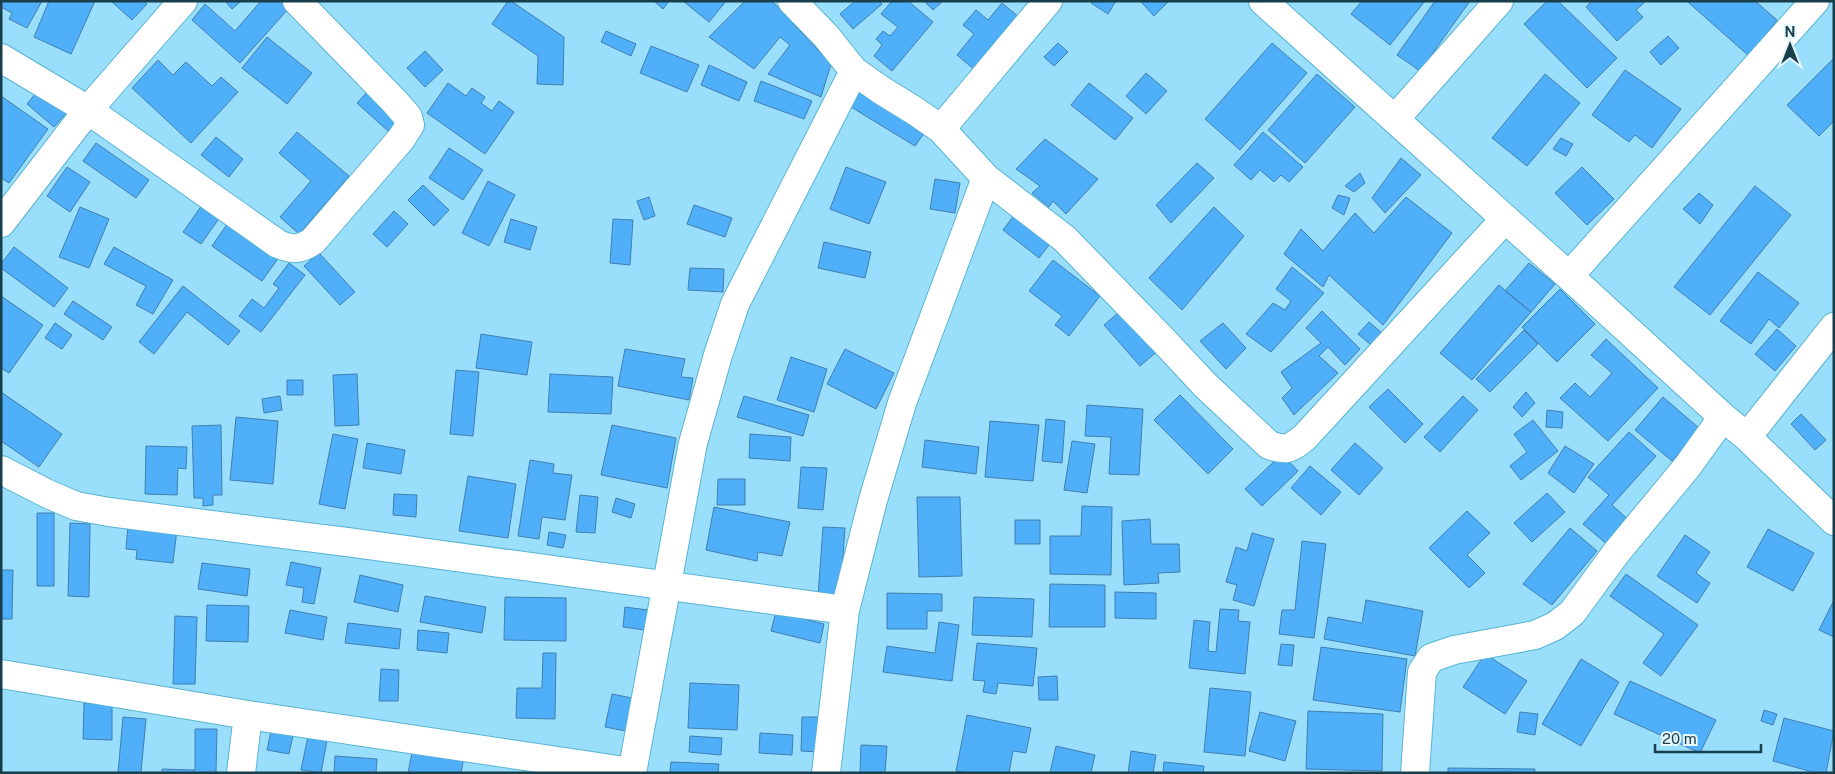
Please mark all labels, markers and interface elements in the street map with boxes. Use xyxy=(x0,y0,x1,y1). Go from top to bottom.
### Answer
north arrow xyxy=(1765,20,1815,70)
text: N xyxy=(1785,24,1795,40)
scale bar xyxy=(1655,722,1761,754)
text: 20 m xyxy=(1662,730,1697,747)

